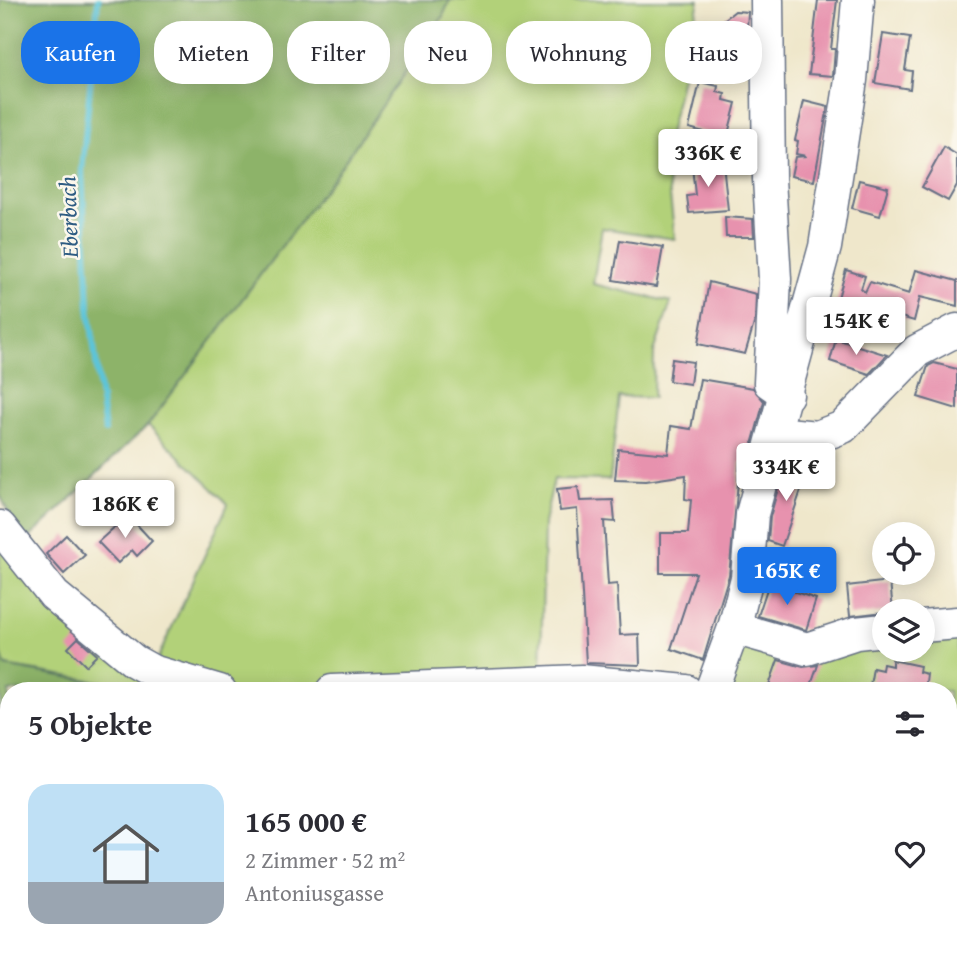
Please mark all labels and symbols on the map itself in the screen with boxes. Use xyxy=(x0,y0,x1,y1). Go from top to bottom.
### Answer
pin: 336K € xyxy=(651,130,765,189)
water label: Eberbach xyxy=(50,175,86,259)
pin: 154K € xyxy=(799,298,913,357)
pin: 334K € xyxy=(729,444,843,503)
pin: 186K € xyxy=(68,480,182,540)
pin: 165K € xyxy=(730,548,844,607)

